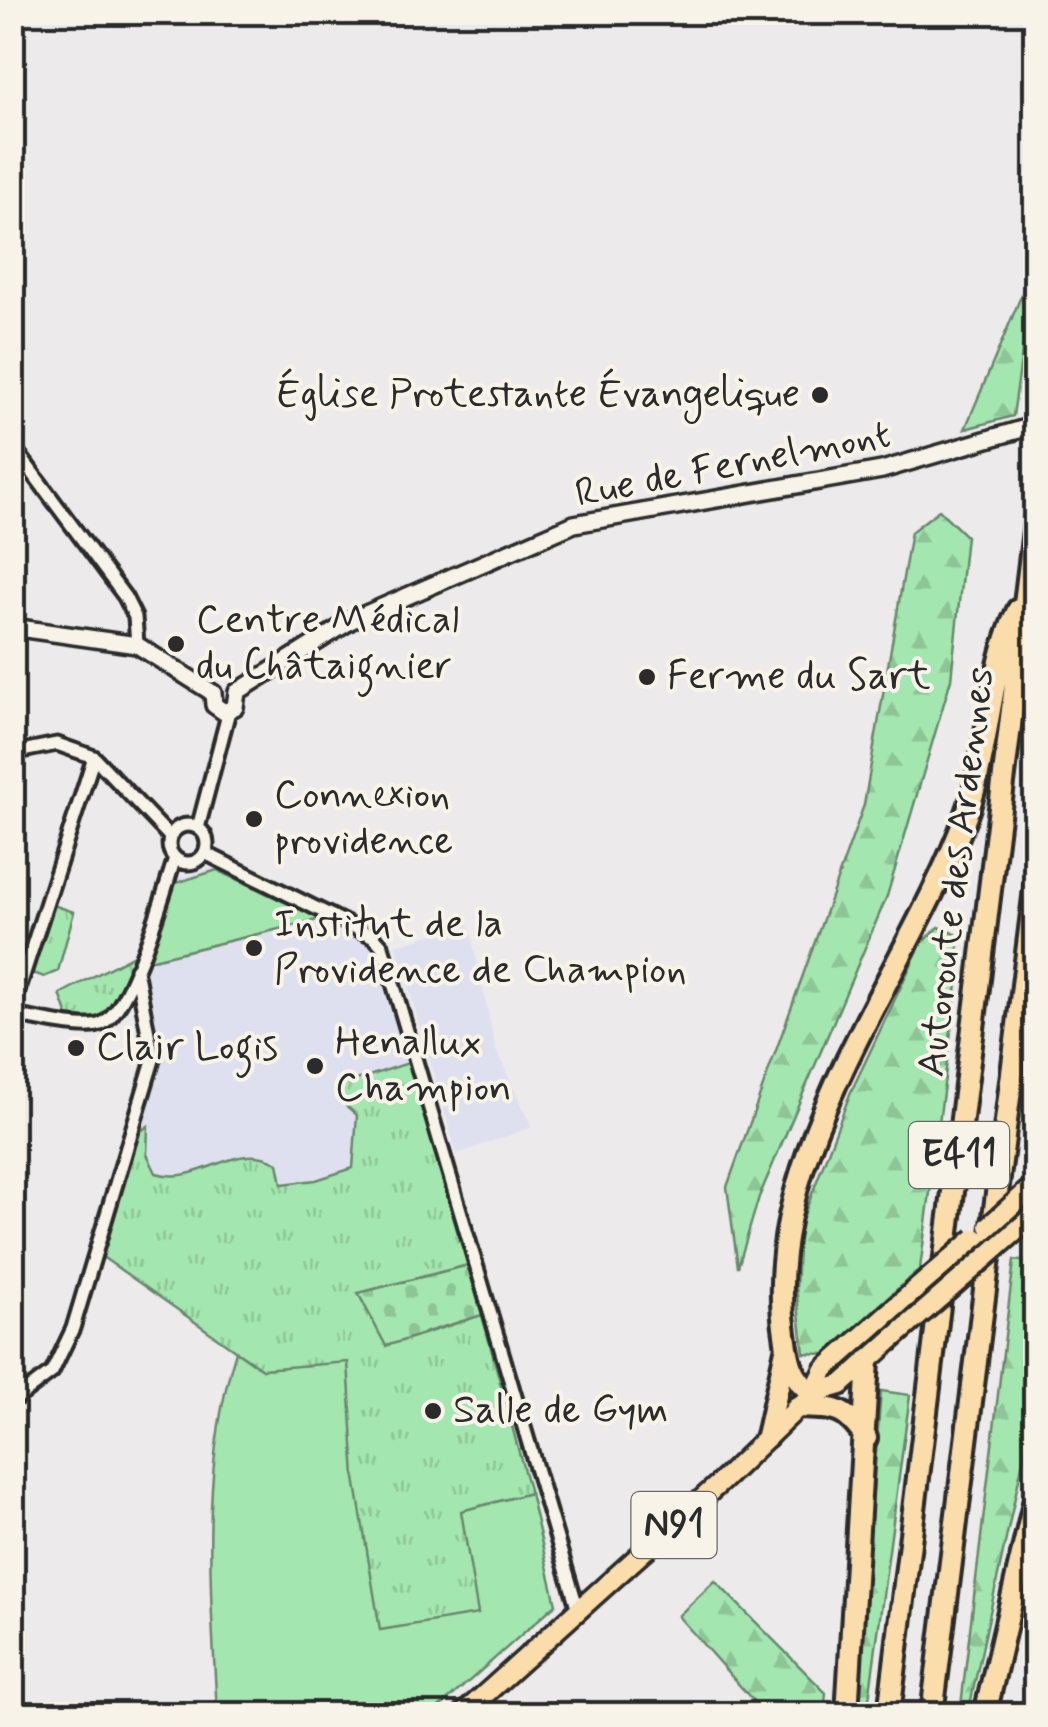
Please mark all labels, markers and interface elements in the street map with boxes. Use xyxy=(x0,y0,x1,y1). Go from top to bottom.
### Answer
place label: Église Protestante Évangelique xyxy=(276,368,800,424)
marker: Église Protestante Évangelique xyxy=(809,384,831,406)
street label: Rue de Fernelmont xyxy=(571,409,895,521)
place label: Centre Médical du Châtaignier xyxy=(196,595,459,697)
marker: Centre Médical du Châtaignier xyxy=(165,633,187,655)
place label: Ferme du Sart xyxy=(667,651,931,703)
street label: Autoroute des Ardennes xyxy=(906,664,1008,1080)
marker: Ferme du Sart xyxy=(636,666,658,688)
place label: Connexion providence xyxy=(274,770,453,868)
marker: Connexion providence xyxy=(243,808,265,830)
place label: Institut de la Providence de Champion xyxy=(274,899,687,997)
marker: Institut de la Providence de Champion xyxy=(243,937,265,959)
place label: Henallux Champion xyxy=(335,1017,512,1115)
place label: Clair Logis xyxy=(96,1022,278,1078)
marker: Clair Logis xyxy=(65,1037,87,1059)
marker: Henallux Champion xyxy=(304,1055,326,1077)
road number: E411 xyxy=(909,1122,1009,1188)
place label: Salle de Gym xyxy=(453,1385,668,1437)
marker: Salle de Gym xyxy=(422,1400,444,1422)
road number: N91 xyxy=(632,1492,716,1558)

